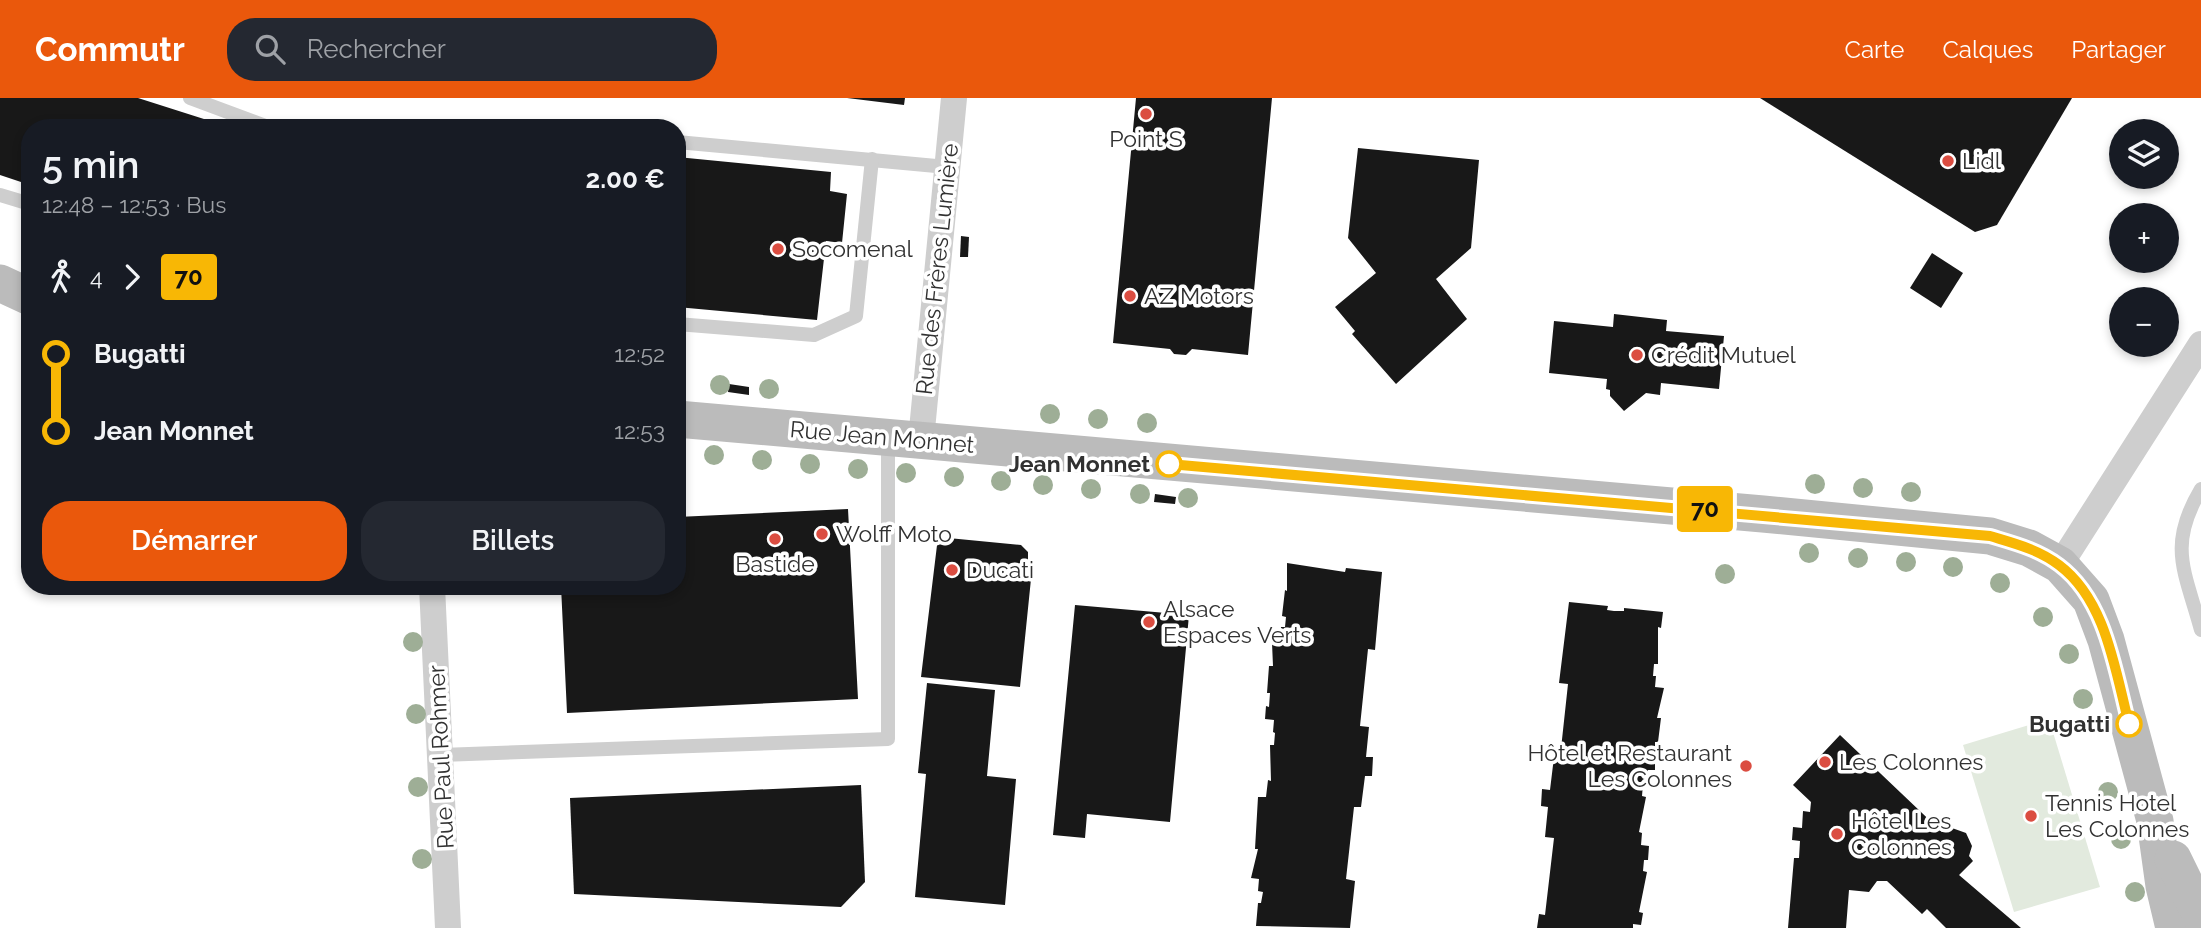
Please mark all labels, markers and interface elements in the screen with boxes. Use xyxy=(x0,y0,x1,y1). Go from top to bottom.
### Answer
search box xyxy=(227,18,717,81)
text: Commutr xyxy=(35,30,185,69)
icon: search xyxy=(251,30,289,68)
text: Rechercher xyxy=(307,34,446,64)
text: Carte xyxy=(1845,35,1904,64)
text: Calques xyxy=(1942,35,2033,64)
text: Partager xyxy=(2071,35,2166,64)
marker: Point S xyxy=(1138,106,1154,122)
map controls xyxy=(2109,119,2179,357)
button: layers xyxy=(2109,119,2179,189)
place label: Point S xyxy=(1109,125,1183,152)
text: 5 min xyxy=(42,142,139,187)
street label: Rue des Frères Lumière xyxy=(910,142,963,396)
place label: Lidl xyxy=(1962,147,2002,174)
marker: Lidl xyxy=(1940,153,1956,169)
text: 2.00 € xyxy=(586,164,665,194)
text: 12:48 – 12:53 · Bus xyxy=(42,191,226,218)
button: + xyxy=(2109,203,2179,273)
place label: Socomenal xyxy=(792,235,913,262)
marker: Socomenal xyxy=(770,241,786,257)
icon: walk xyxy=(42,258,80,296)
icon: forward xyxy=(113,258,151,296)
text: 70 xyxy=(175,262,203,291)
text: 4 xyxy=(90,263,103,290)
place label: AZ Motors xyxy=(1144,282,1254,309)
button: − xyxy=(2109,287,2179,357)
marker: AZ Motors xyxy=(1122,288,1138,304)
text: Bugatti xyxy=(94,339,186,369)
text: 12:52 xyxy=(614,340,665,367)
place label: Crédit Mutuel xyxy=(1651,341,1797,368)
marker: Crédit Mutuel xyxy=(1629,347,1645,363)
street label: Rue Jean Monnet xyxy=(789,415,976,458)
text: Jean Monnet xyxy=(94,416,254,446)
text: 12:53 xyxy=(614,417,665,444)
place label: Jean Monnet xyxy=(1009,450,1150,477)
marker: Jean Monnet xyxy=(1156,451,1182,477)
line badge: 70 xyxy=(1674,486,1736,532)
text: 70 xyxy=(1691,494,1719,523)
button: Démarrer xyxy=(42,501,347,581)
button: Billets xyxy=(361,501,665,581)
place label: Wolff Moto xyxy=(836,520,952,547)
marker: Wolff Moto xyxy=(814,526,830,542)
marker: Bastide xyxy=(767,531,783,547)
place label: Bastide xyxy=(735,550,815,577)
place label: Ducati xyxy=(966,556,1034,583)
marker: Ducati xyxy=(944,562,960,578)
place label: Alsace Espaces Verts xyxy=(1163,595,1311,648)
marker: Alsace Espaces Verts xyxy=(1141,614,1157,630)
street label: Rue Paul Rohmer xyxy=(422,664,459,850)
place label: Bugatti xyxy=(2029,710,2110,737)
marker: Bugatti xyxy=(2116,711,2142,737)
place label: Hôtel et Restaurant Les Colonnes xyxy=(1528,739,1732,792)
place label: Les Colonnes xyxy=(1839,748,1983,775)
marker: Les Colonnes xyxy=(1817,754,1833,770)
marker: Hôtel et Restaurant Les Colonnes xyxy=(1738,758,1754,774)
place label: Tennis Hotel Les Colonnes xyxy=(2045,789,2189,842)
place label: Hôtel Les Colonnes xyxy=(1851,807,1952,860)
marker: Tennis Hotel Les Colonnes xyxy=(2023,808,2039,824)
marker: Hôtel Les Colonnes xyxy=(1829,826,1845,842)

